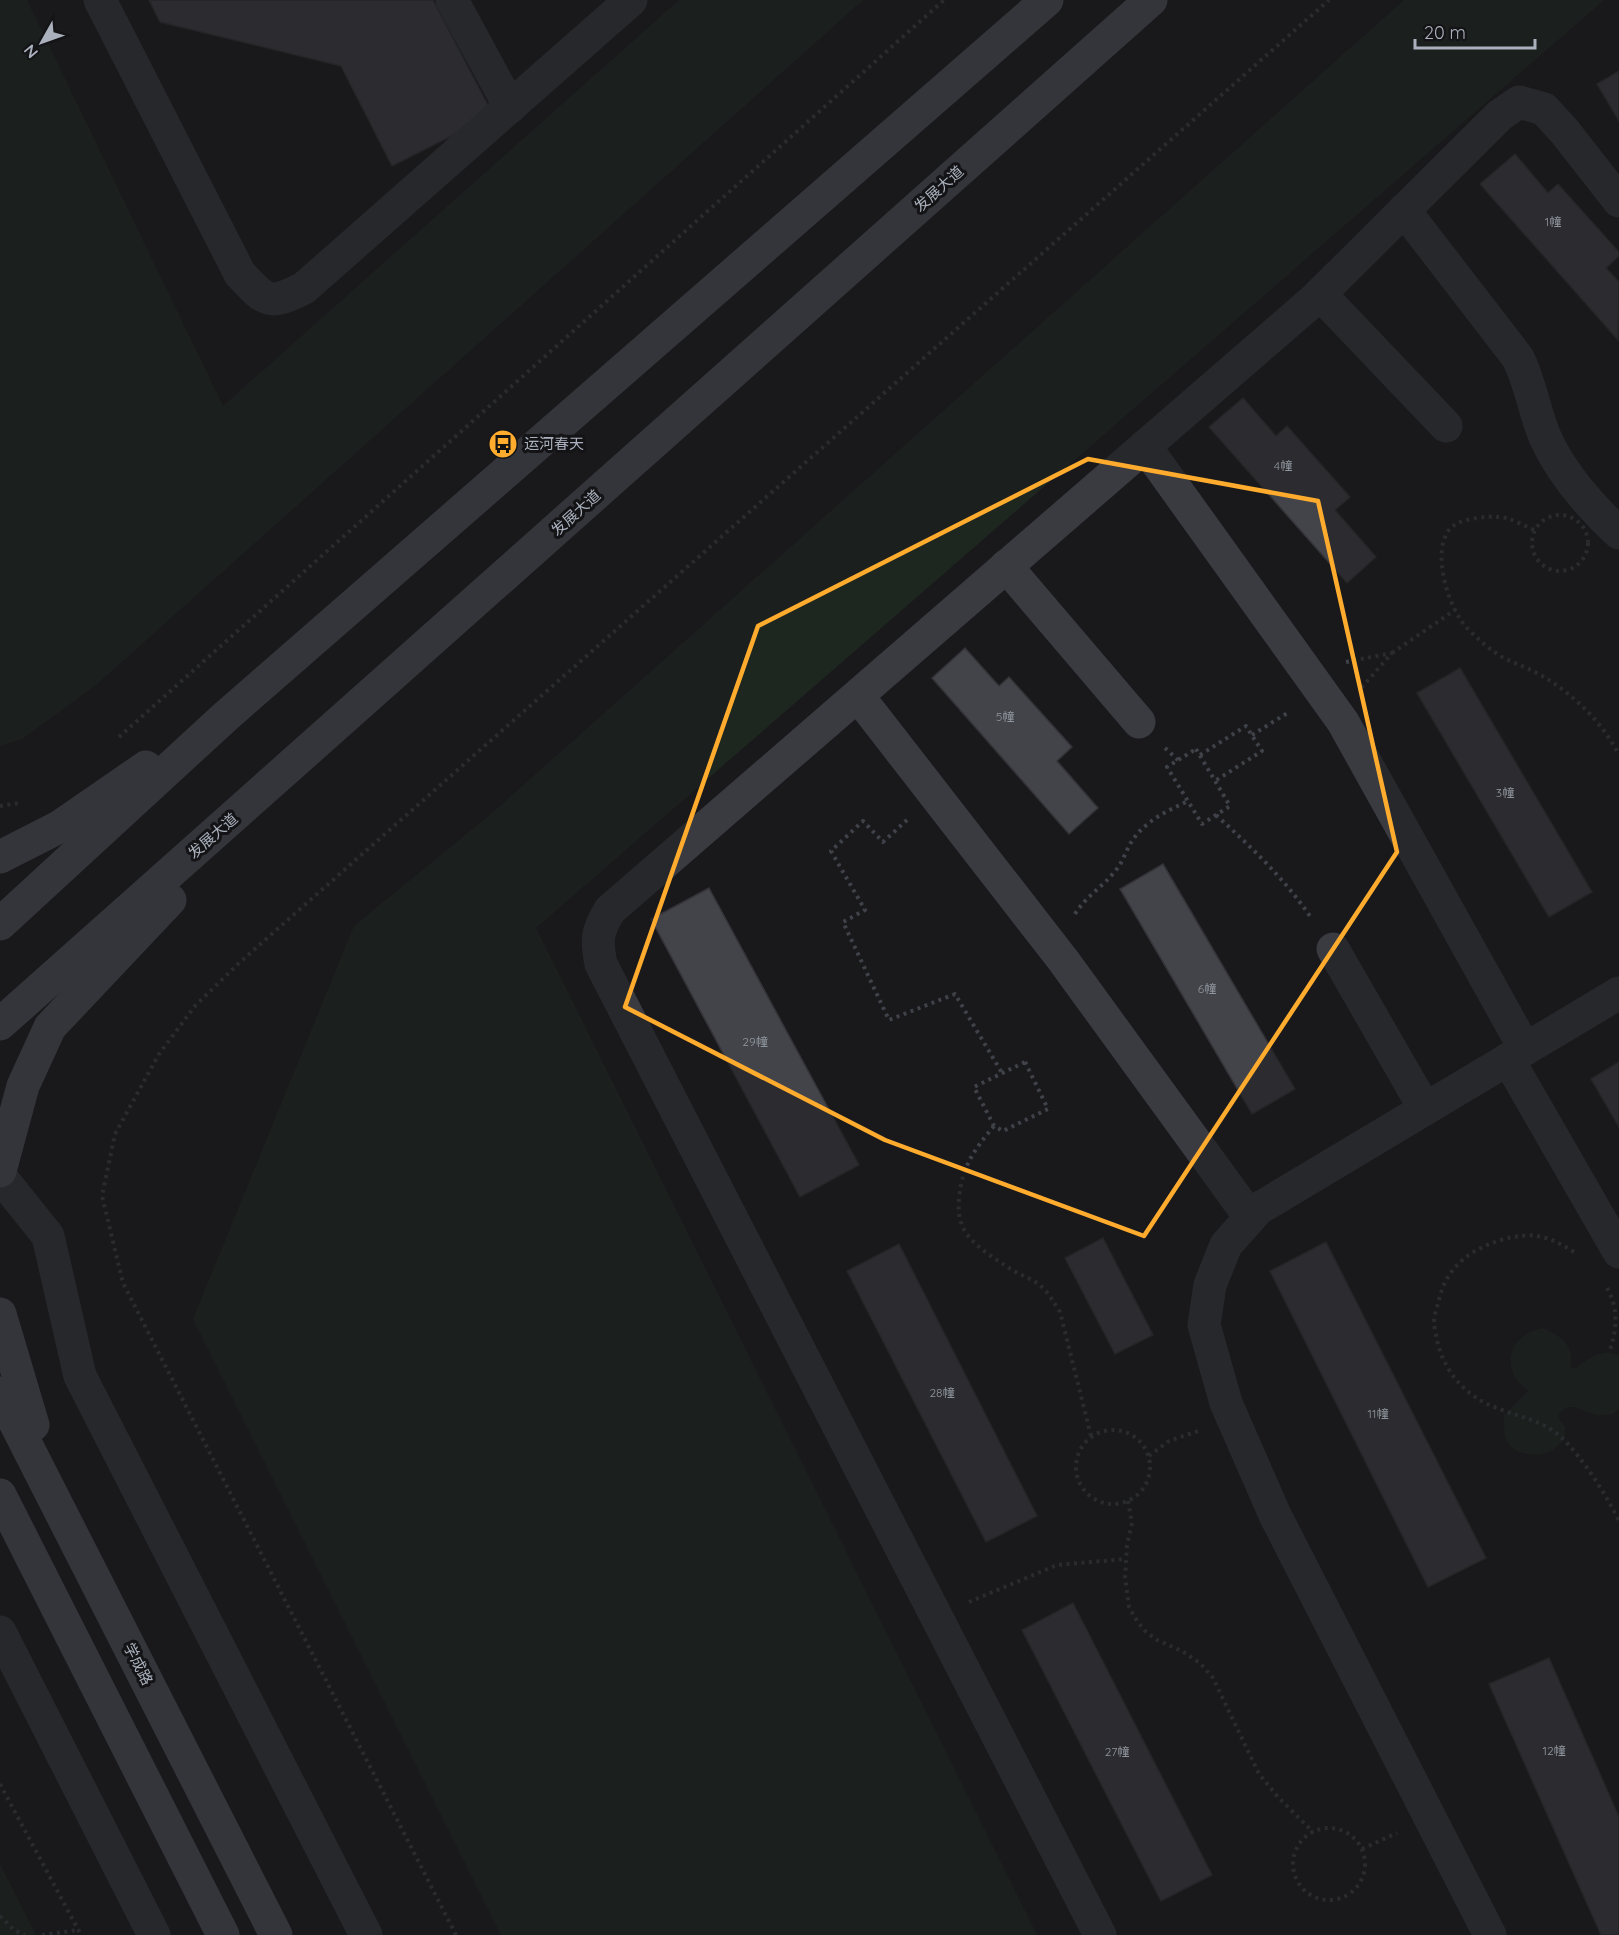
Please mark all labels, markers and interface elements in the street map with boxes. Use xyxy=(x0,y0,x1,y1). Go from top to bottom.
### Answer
north arrow xyxy=(12,12,72,72)
scale bar xyxy=(1415,12,1535,50)
text: 20 m xyxy=(1424,21,1466,44)
text: N xyxy=(19,41,42,63)
street label: 发展大道 xyxy=(910,161,967,216)
house number: 1幢 xyxy=(1545,214,1561,229)
bus stop icon: 运河春天 xyxy=(487,428,519,460)
place label: 运河春天 xyxy=(524,434,584,453)
house number: 4幢 xyxy=(1274,458,1292,473)
street label: 发展大道 xyxy=(547,485,604,540)
house number: 5幢 xyxy=(996,709,1014,724)
house number: 3幢 xyxy=(1496,785,1514,800)
street label: 发展大道 xyxy=(184,809,242,862)
house number: 6幢 xyxy=(1198,981,1216,996)
house number: 29幢 xyxy=(742,1034,768,1049)
house number: 28幢 xyxy=(929,1385,955,1400)
house number: 11幢 xyxy=(1368,1406,1388,1421)
street label: 学成路 xyxy=(120,1639,157,1688)
house number: 12幢 xyxy=(1542,1743,1566,1758)
house number: 27幢 xyxy=(1105,1744,1129,1759)

